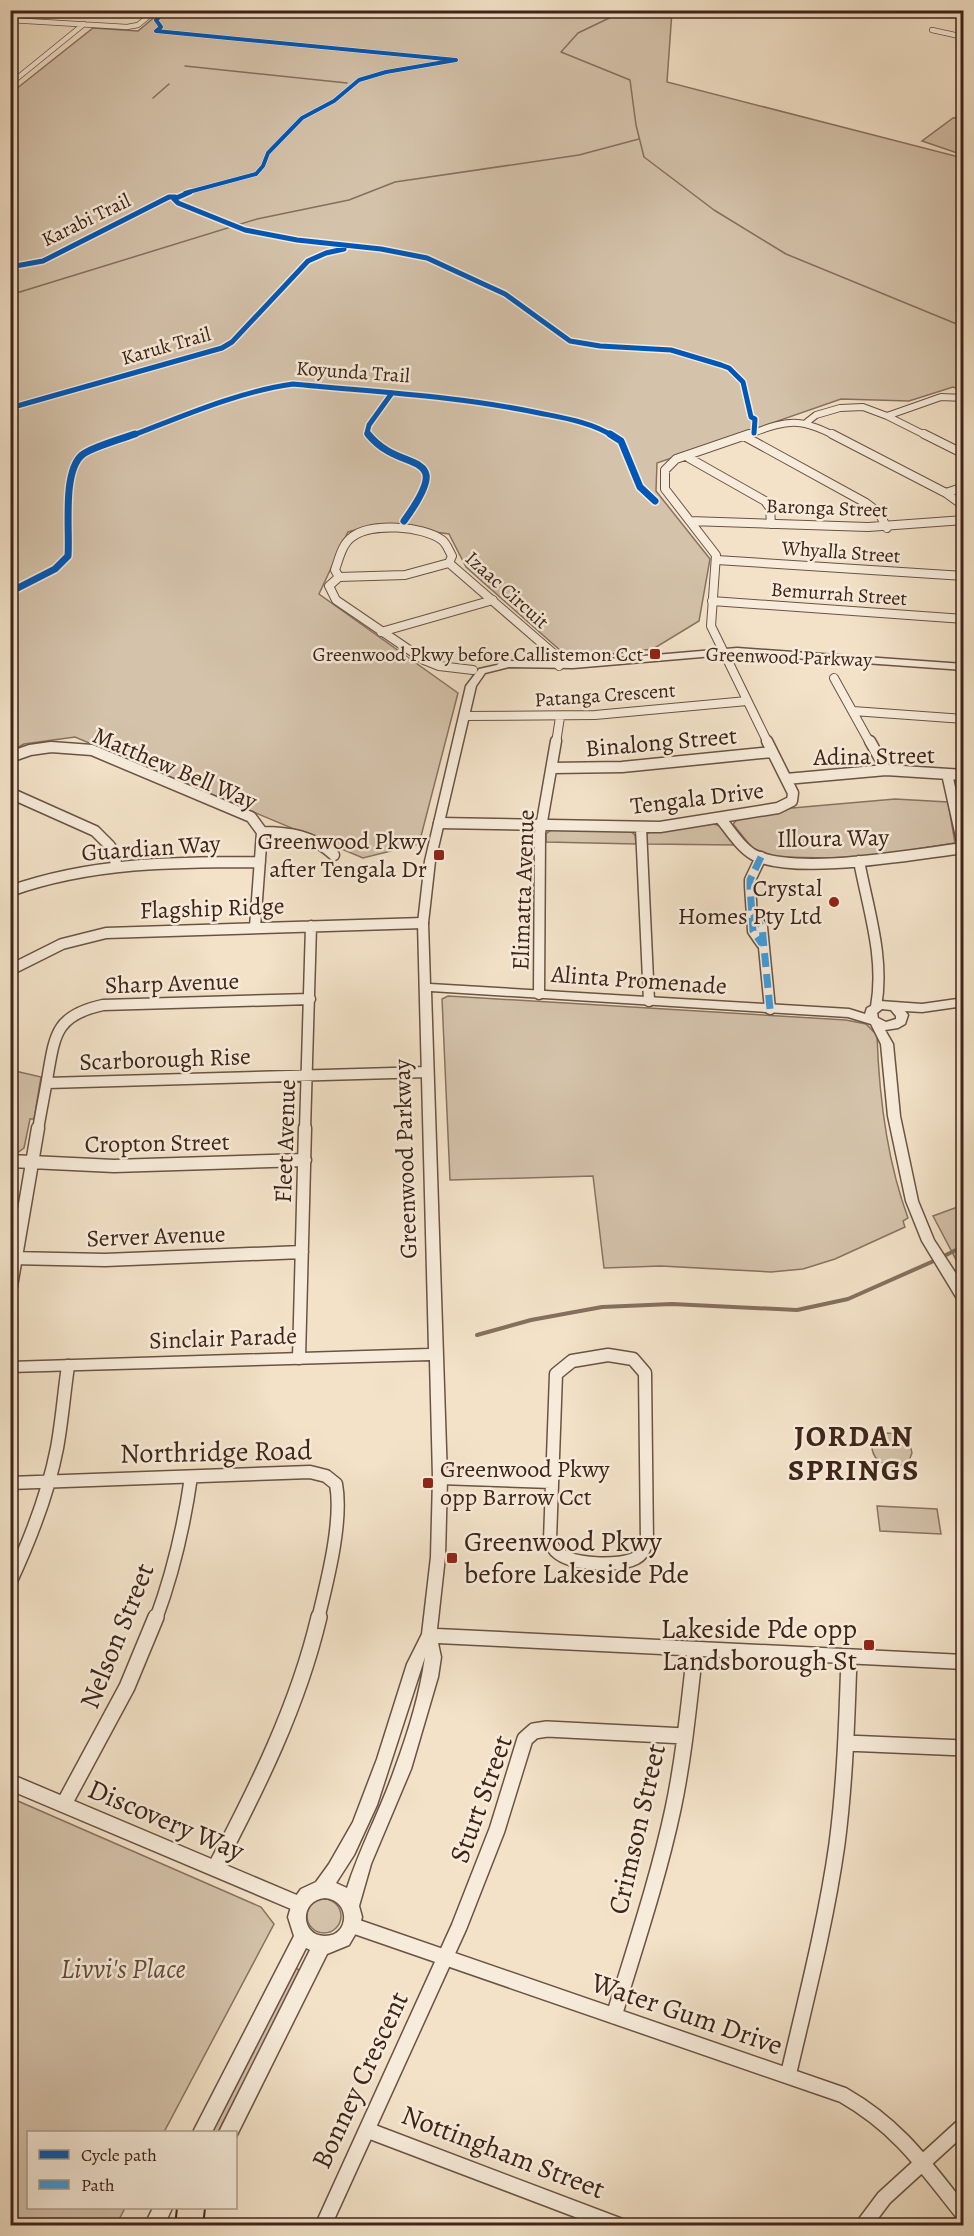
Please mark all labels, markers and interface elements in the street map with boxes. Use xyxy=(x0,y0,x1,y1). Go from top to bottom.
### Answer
street label: Karabi Trail xyxy=(37,187,135,253)
street label: Karuk Trail xyxy=(118,320,214,372)
street label: Koyunda Trail xyxy=(295,355,411,389)
street label: Baronga Street xyxy=(766,492,889,524)
street label: Whyalla Street xyxy=(780,534,902,570)
street label: Izaac Circuit xyxy=(459,545,555,635)
street label: Bemurrah Street xyxy=(770,576,908,612)
place label: Greenwood Pkwy before Callistemon Cct xyxy=(313,641,643,668)
street label: Greenwood Parkway xyxy=(705,641,874,673)
marker: Greenwood Pkwy before Callistemon Cct xyxy=(648,647,662,661)
street label: Patanga Crescent xyxy=(534,677,677,713)
street label: Matthew Bell Way xyxy=(88,719,262,817)
street label: Binalong Street xyxy=(584,719,738,765)
street label: Adina Street xyxy=(812,739,935,773)
street label: Tengala Drive xyxy=(628,774,766,822)
street label: Elimatta Avenue xyxy=(504,809,542,971)
street label: Illoura Way xyxy=(777,821,890,855)
place label: Greenwood Pkwy after Tengala Dr xyxy=(257,825,427,885)
street label: Guardian Way xyxy=(80,827,222,869)
marker: Greenwood Pkwy after Tengala Dr xyxy=(432,848,446,862)
place label: Crystal Homes Pty Ltd xyxy=(678,872,822,932)
street label: Flagship Ridge xyxy=(139,889,285,927)
marker: Crystal Homes Pty Ltd xyxy=(827,895,841,909)
street label: Alinta Promenade xyxy=(549,958,728,1002)
street label: Sharp Avenue xyxy=(104,965,240,1001)
street label: Scarborough Rise xyxy=(79,1040,251,1078)
street label: Greenwood Parkway xyxy=(386,1058,424,1259)
street label: Fleet Avenue xyxy=(267,1079,303,1203)
street label: Cropton Street xyxy=(84,1126,230,1160)
street label: Server Avenue xyxy=(86,1218,226,1254)
street label: Sinclair Parade xyxy=(148,1319,298,1357)
district label: JORDAN SPRINGS xyxy=(788,1416,920,1490)
street label: Northridge Road xyxy=(119,1431,314,1473)
place label: Greenwood Pkwy opp Barrow Cct xyxy=(440,1453,610,1513)
marker: Greenwood Pkwy opp Barrow Cct xyxy=(421,1476,435,1490)
place label: Greenwood Pkwy before Lakeside Pde xyxy=(464,1523,689,1593)
marker: Greenwood Pkwy before Lakeside Pde xyxy=(445,1551,459,1565)
street label: Nelson Street xyxy=(71,1558,163,1714)
place label: Lakeside Pde opp Landsborough St xyxy=(661,1610,857,1680)
marker: Lakeside Pde opp Landsborough St xyxy=(862,1638,876,1652)
street label: Sturt Street xyxy=(440,1730,522,1868)
street label: Crimson Street xyxy=(599,1740,675,1918)
street label: Discovery Way xyxy=(82,1770,250,1870)
park label: Livvi's Place xyxy=(60,1950,186,1988)
street label: Water Gum Drive xyxy=(585,1963,788,2065)
street label: Bonney Crescent xyxy=(302,1985,418,2175)
street label: Nottingham Street xyxy=(396,2096,610,2208)
legend xyxy=(27,2131,237,2209)
text: Cycle path xyxy=(81,2143,157,2167)
text: Path xyxy=(81,2173,115,2197)

